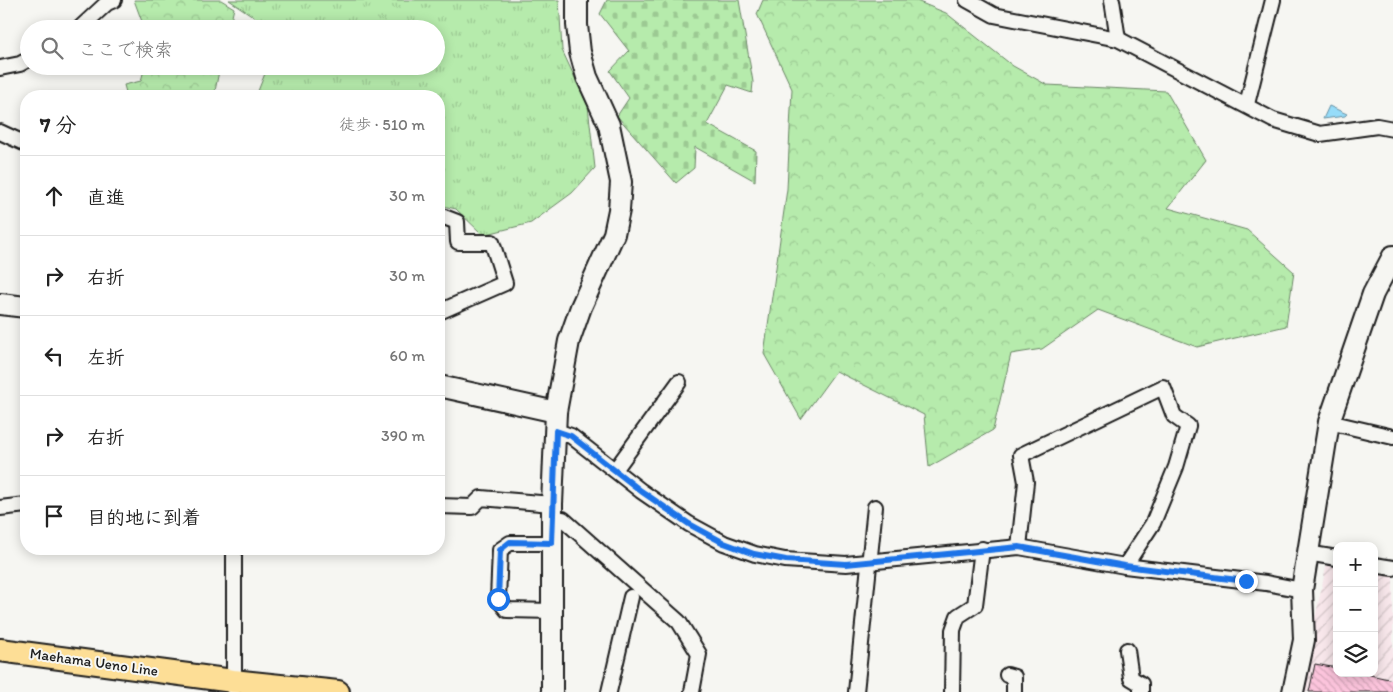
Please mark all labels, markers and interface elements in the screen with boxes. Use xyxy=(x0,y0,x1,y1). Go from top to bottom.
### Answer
search box xyxy=(20,20,445,75)
icon: search xyxy=(38,34,66,62)
text: ここで検索 xyxy=(78,38,173,61)
text: 7 分 xyxy=(40,112,76,137)
text: 徒歩 · 510 m xyxy=(339,115,425,134)
icon: ahead xyxy=(40,182,68,210)
text: 直進 xyxy=(87,186,125,209)
text: 30 m xyxy=(389,186,425,205)
icon: right xyxy=(40,262,68,290)
text: 右折 xyxy=(87,266,125,289)
text: 30 m xyxy=(389,266,425,285)
icon: left xyxy=(40,342,68,370)
text: 左折 xyxy=(87,346,125,369)
text: 60 m xyxy=(390,346,425,365)
icon: right xyxy=(40,422,68,450)
text: 右折 xyxy=(87,426,125,449)
text: 390 m xyxy=(381,426,425,445)
icon: arrive xyxy=(40,502,68,530)
text: 目的地に到着 xyxy=(87,506,201,529)
map controls xyxy=(1333,542,1378,677)
button: + xyxy=(1333,542,1378,587)
route end xyxy=(1235,570,1258,593)
button: − xyxy=(1333,587,1378,632)
route start xyxy=(487,588,510,611)
button: layers xyxy=(1333,632,1378,677)
street label: Maehama Ueno Line xyxy=(29,644,159,680)

